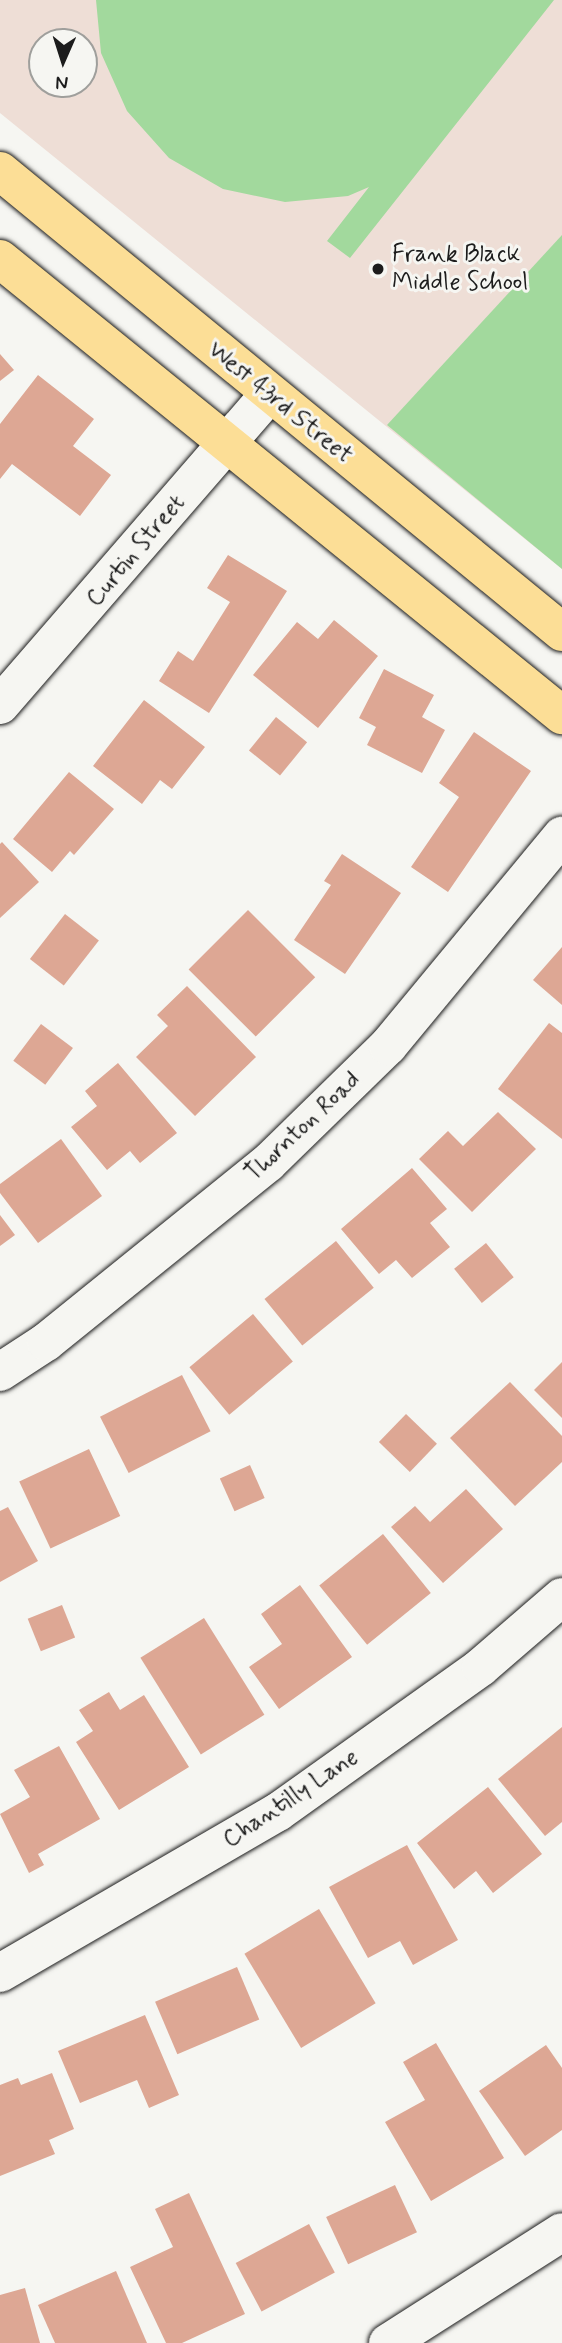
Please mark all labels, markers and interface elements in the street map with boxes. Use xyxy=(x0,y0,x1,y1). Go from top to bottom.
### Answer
north arrow xyxy=(28,28,98,98)
text: N xyxy=(55,70,69,95)
place label: Frank Black Middle School xyxy=(392,241,529,297)
marker: Frank Black Middle School xyxy=(370,261,386,277)
street label: West 43rd Street xyxy=(202,336,358,470)
street label: Curtin Street xyxy=(80,488,192,614)
street label: Thornton Road xyxy=(240,1067,366,1187)
street label: Chantilly Lane xyxy=(218,1743,364,1855)

